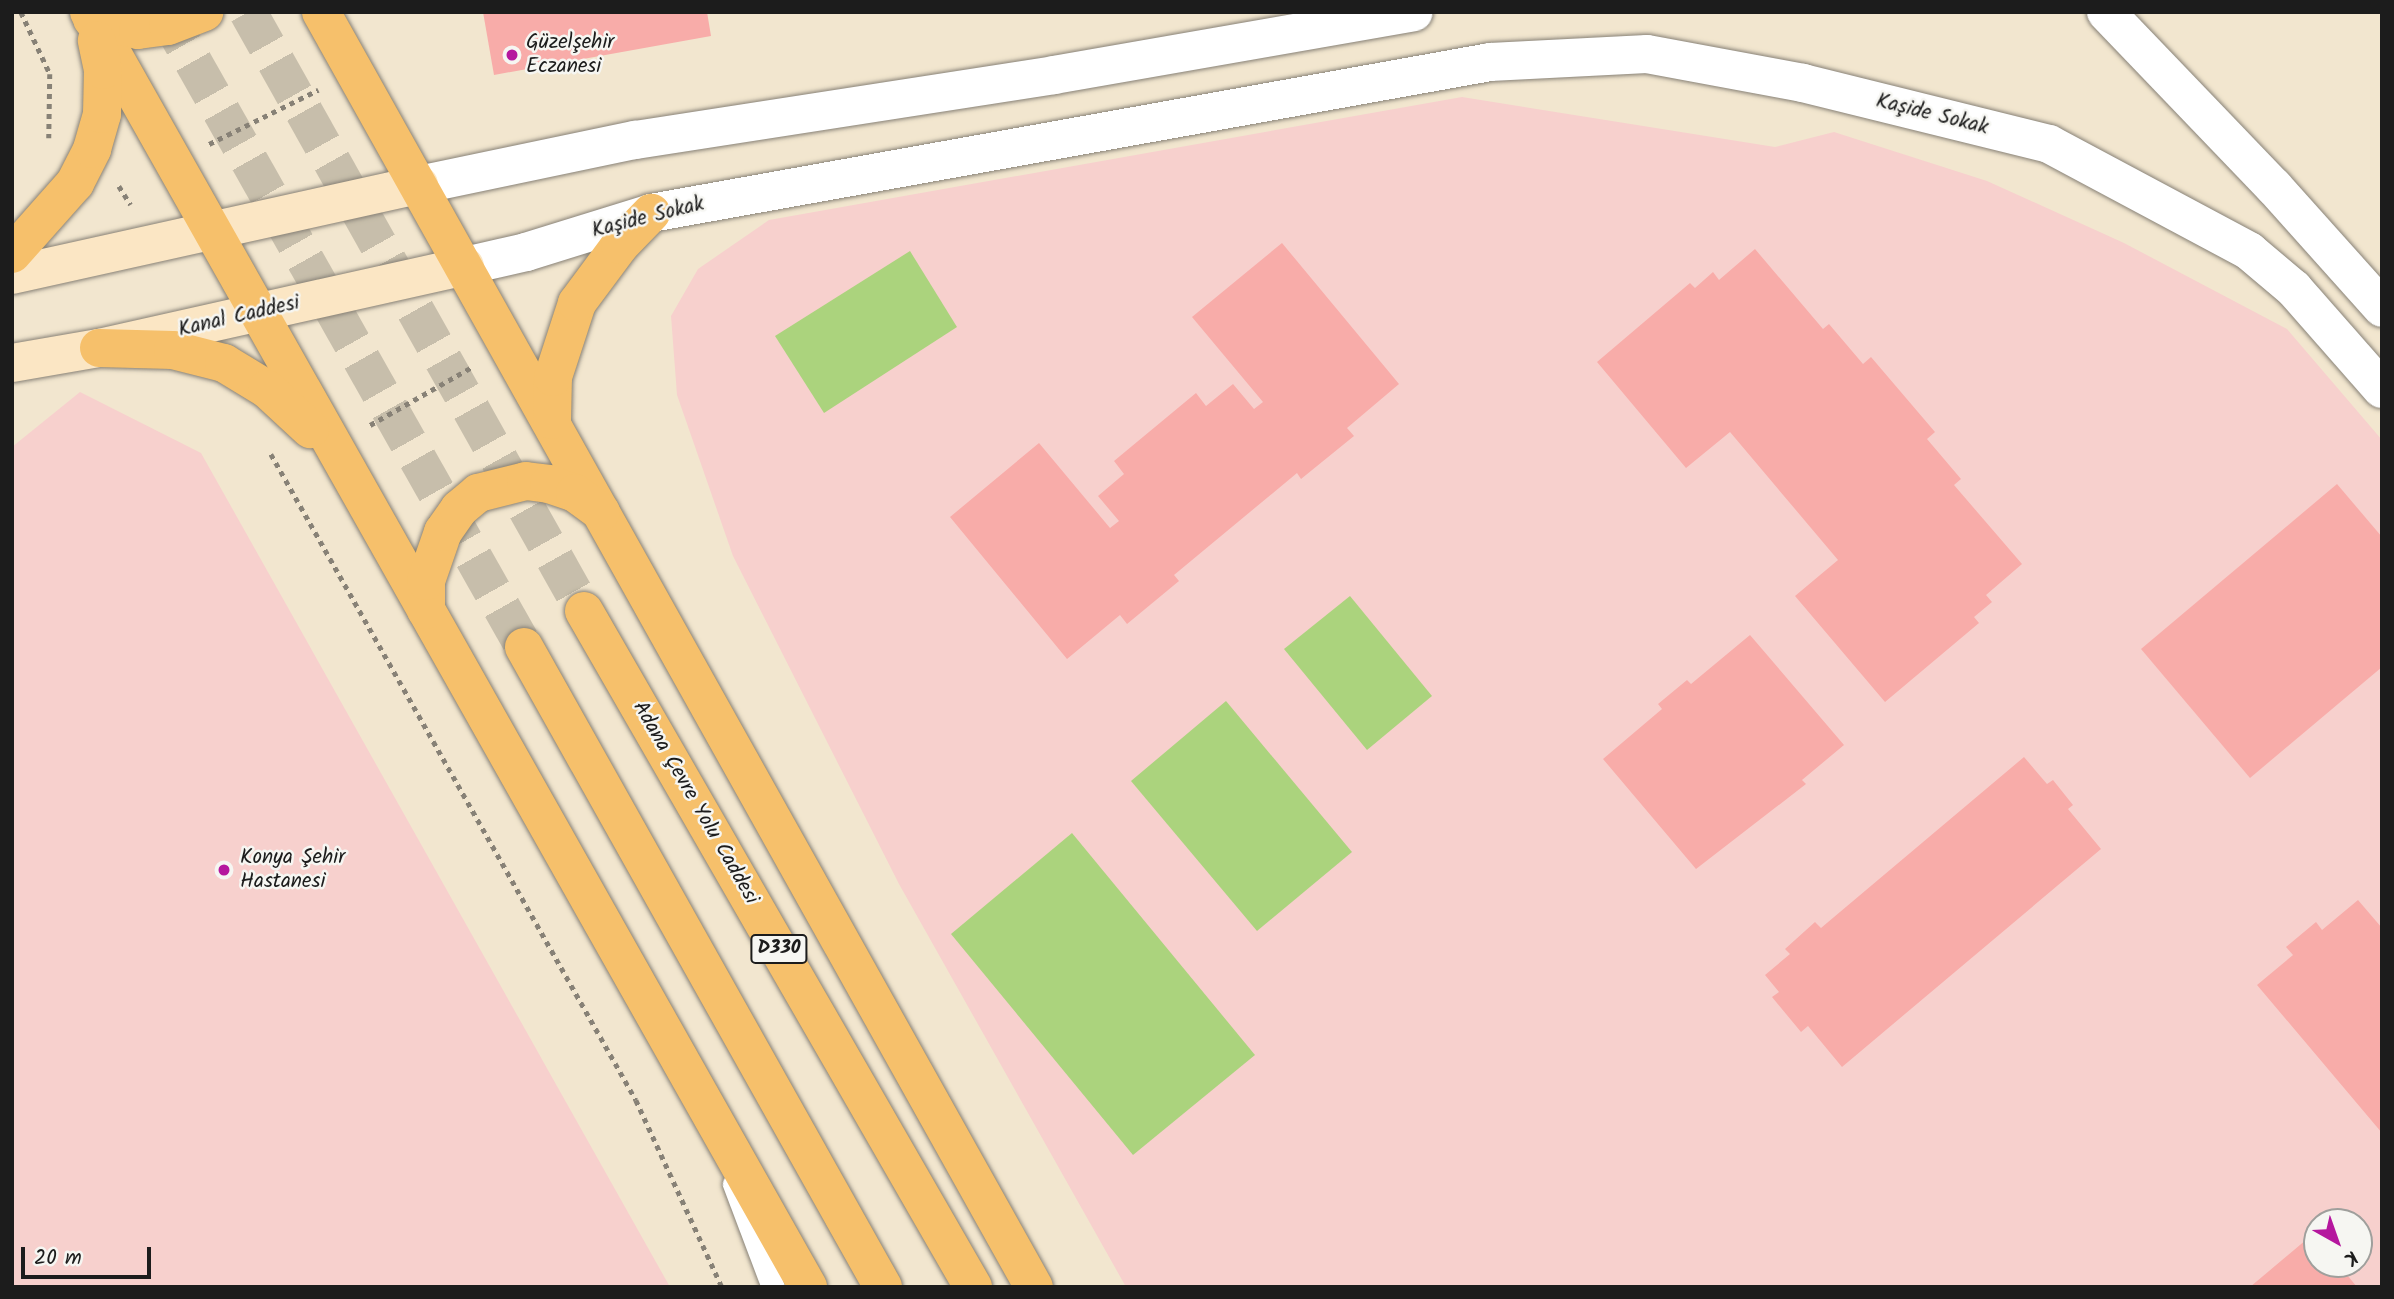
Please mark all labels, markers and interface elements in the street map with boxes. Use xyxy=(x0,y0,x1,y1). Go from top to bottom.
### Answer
place label: Güzelşehir Eczanesi xyxy=(526,30,614,80)
marker: Güzelşehir Eczanesi xyxy=(504,47,520,63)
street label: Kaşide Sokak xyxy=(1873,89,1991,141)
street label: Kaşide Sokak xyxy=(589,192,707,244)
street label: Kanal Caddesi xyxy=(176,291,302,343)
street label: Adana Çevre Yolu Caddesi xyxy=(626,697,764,909)
place label: Konya Şehir Hastanesi xyxy=(240,845,345,895)
marker: Konya Şehir Hastanesi xyxy=(214,860,234,880)
road number: D330 xyxy=(749,934,809,965)
north arrow xyxy=(2303,1208,2373,1278)
scale bar xyxy=(24,1232,154,1276)
text: 20 m xyxy=(34,1242,82,1275)
text: K xyxy=(2336,1242,2364,1273)

